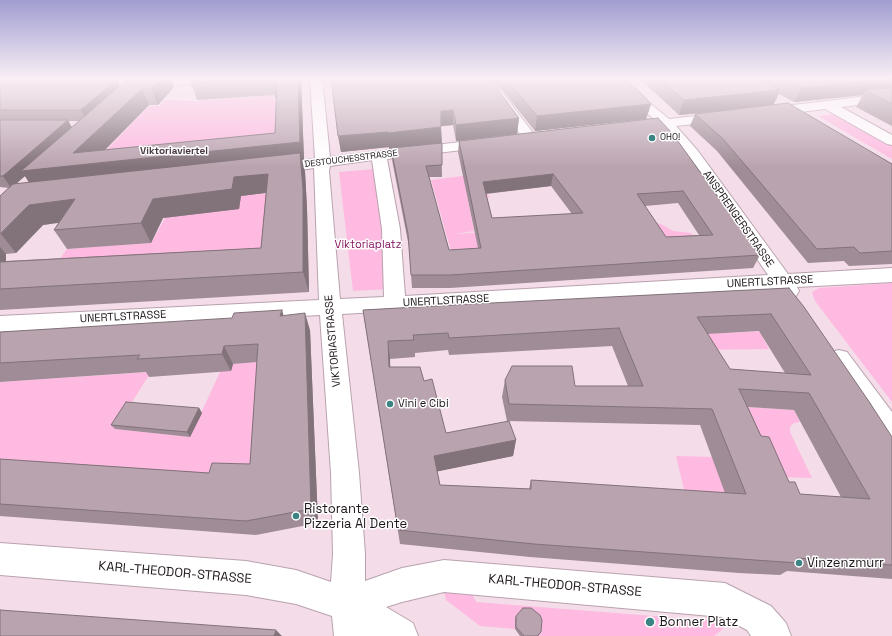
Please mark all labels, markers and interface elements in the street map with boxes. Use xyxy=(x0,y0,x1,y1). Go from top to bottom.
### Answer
marker: OHO! xyxy=(647,133,657,143)
place label: OHO! xyxy=(660,133,680,143)
district label: Viktoriaviertel xyxy=(140,145,208,157)
street label: DESTOUCHESSTRASSE xyxy=(304,148,398,170)
street label: ANSPRENGERSTRASSE xyxy=(700,168,776,270)
park label: Viktoriaplatz xyxy=(335,238,401,252)
street label: UNERTLSTRASSE xyxy=(726,273,814,291)
street label: UNERTLSTRASSE xyxy=(402,292,490,310)
street label: VIKTORIASTRASSE xyxy=(322,294,344,388)
street label: UNERTLSTRASSE xyxy=(79,308,167,326)
place label: Vini e Cibi xyxy=(398,397,449,411)
marker: Vini e Cibi xyxy=(385,399,395,409)
place label: Ristorante Pizzeria Al Dente xyxy=(304,501,407,532)
marker: Ristorante Pizzeria Al Dente xyxy=(291,511,301,521)
place label: Vinzenzmurr xyxy=(807,555,884,571)
marker: Vinzenzmurr xyxy=(794,558,804,568)
street label: KARL-THEODOR-STRASSE xyxy=(98,559,252,587)
street label: KARL-THEODOR-STRASSE xyxy=(488,572,642,600)
place label: Bonner Platz xyxy=(659,614,738,630)
marker: Bonner Platz xyxy=(644,616,656,628)

